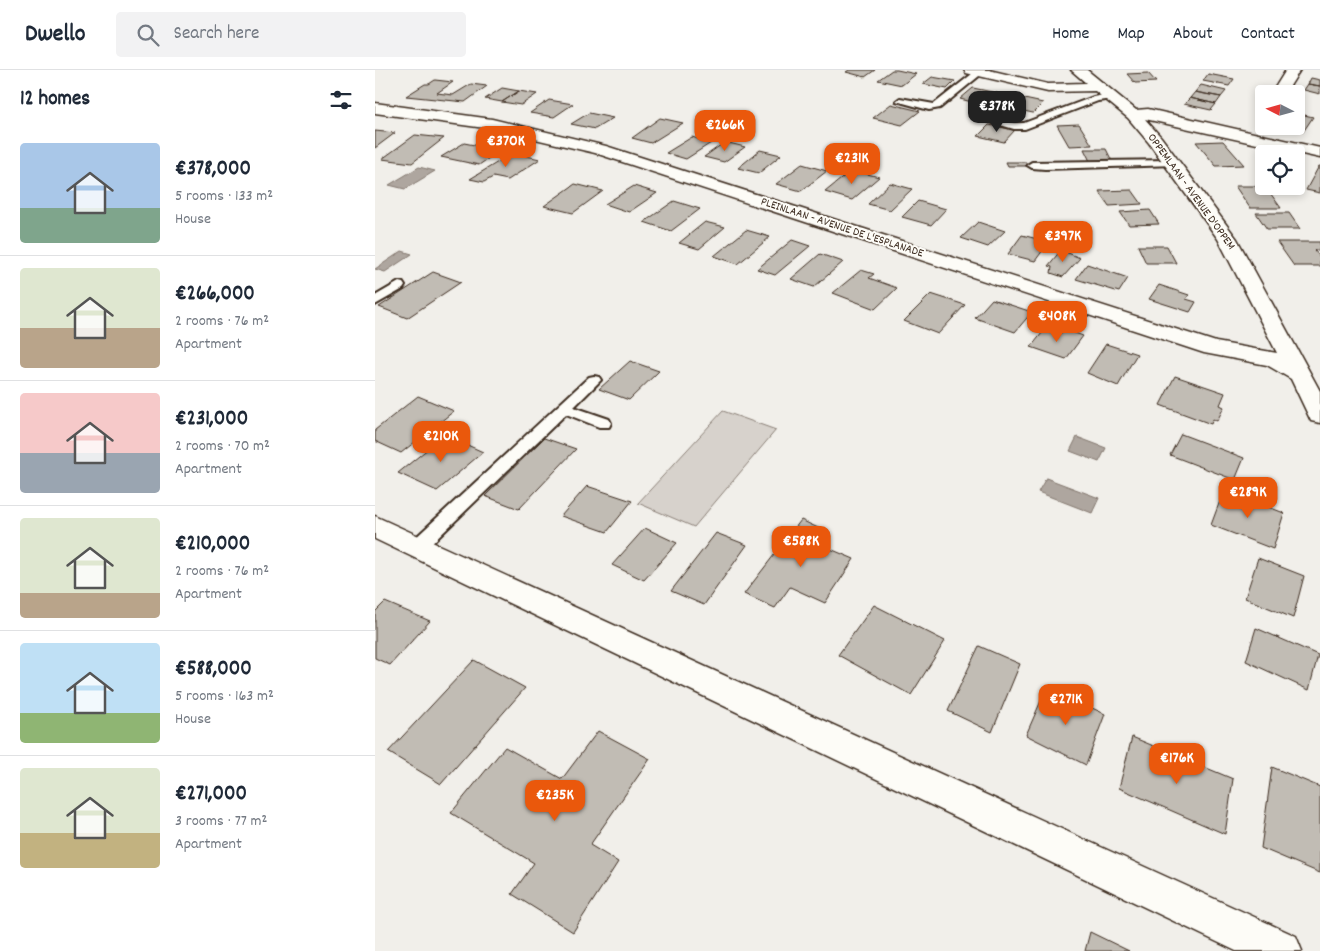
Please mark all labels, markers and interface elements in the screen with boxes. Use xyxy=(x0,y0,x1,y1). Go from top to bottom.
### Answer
search box xyxy=(116,12,466,57)
text: Dwello xyxy=(25,18,86,52)
icon: search xyxy=(134,21,162,49)
text: Search here xyxy=(174,21,259,48)
text: Home xyxy=(1052,22,1089,47)
text: Map xyxy=(1117,22,1145,47)
text: About xyxy=(1173,22,1213,47)
text: Contact xyxy=(1241,22,1295,47)
text: 12 homes xyxy=(20,85,90,115)
north arrow xyxy=(1255,85,1305,135)
map controls xyxy=(1255,85,1305,195)
icon: filters xyxy=(327,86,355,114)
pin: €378K xyxy=(962,90,1032,133)
text: €378K xyxy=(979,95,1015,118)
pin: €266K xyxy=(690,109,760,152)
text: €266K xyxy=(706,114,745,137)
pin: €370K xyxy=(471,126,541,168)
text: €370K xyxy=(487,130,525,153)
street label: OPPEMLAAN - AVENUE D'OPPEM xyxy=(1143,130,1239,254)
pin: €231K xyxy=(817,142,887,185)
button: locate xyxy=(1255,145,1305,195)
text: €231K xyxy=(835,147,869,170)
text: €378,000 xyxy=(175,155,251,185)
icon: home xyxy=(60,163,120,223)
text: 5 rooms · 133 m² xyxy=(175,185,273,208)
street label: PLEINLAAN - AVENUE DE L'ESPLANADE xyxy=(758,194,926,263)
text: House xyxy=(175,208,211,231)
pin: €397K xyxy=(1028,220,1098,263)
text: €397K xyxy=(1045,225,1081,248)
text: €266,000 xyxy=(175,280,255,310)
icon: home xyxy=(60,288,120,348)
pin: €408K xyxy=(1022,300,1092,343)
text: €408K xyxy=(1038,305,1076,328)
text: 2 rooms · 76 m² xyxy=(175,310,269,333)
text: Apartment xyxy=(175,333,242,356)
text: €231,000 xyxy=(175,405,248,435)
icon: home xyxy=(60,413,120,473)
pin: €210K xyxy=(406,420,476,463)
text: €210K xyxy=(423,425,459,448)
text: 2 rooms · 70 m² xyxy=(175,435,270,458)
text: Apartment xyxy=(175,458,242,481)
pin: €289K xyxy=(1213,476,1283,519)
text: €289K xyxy=(1229,481,1267,504)
pin: €588K xyxy=(766,526,836,568)
text: €210,000 xyxy=(175,530,250,560)
text: €588K xyxy=(783,530,819,553)
icon: home xyxy=(60,538,120,598)
text: 2 rooms · 76 m² xyxy=(175,560,269,583)
text: Apartment xyxy=(175,583,242,606)
text: €588,000 xyxy=(175,655,252,685)
icon: home xyxy=(60,663,120,723)
pin: €271K xyxy=(1031,684,1101,726)
text: 5 rooms · 163 m² xyxy=(175,685,274,708)
text: €271K xyxy=(1050,688,1082,711)
text: House xyxy=(175,708,211,731)
pin: €176K xyxy=(1142,742,1212,785)
text: €176K xyxy=(1160,747,1194,770)
text: €271,000 xyxy=(175,780,247,810)
pin: €235K xyxy=(520,780,590,822)
text: €235K xyxy=(536,784,574,807)
icon: home xyxy=(60,788,120,848)
text: 3 rooms · 77 m² xyxy=(175,810,267,833)
text: Apartment xyxy=(175,833,242,856)

